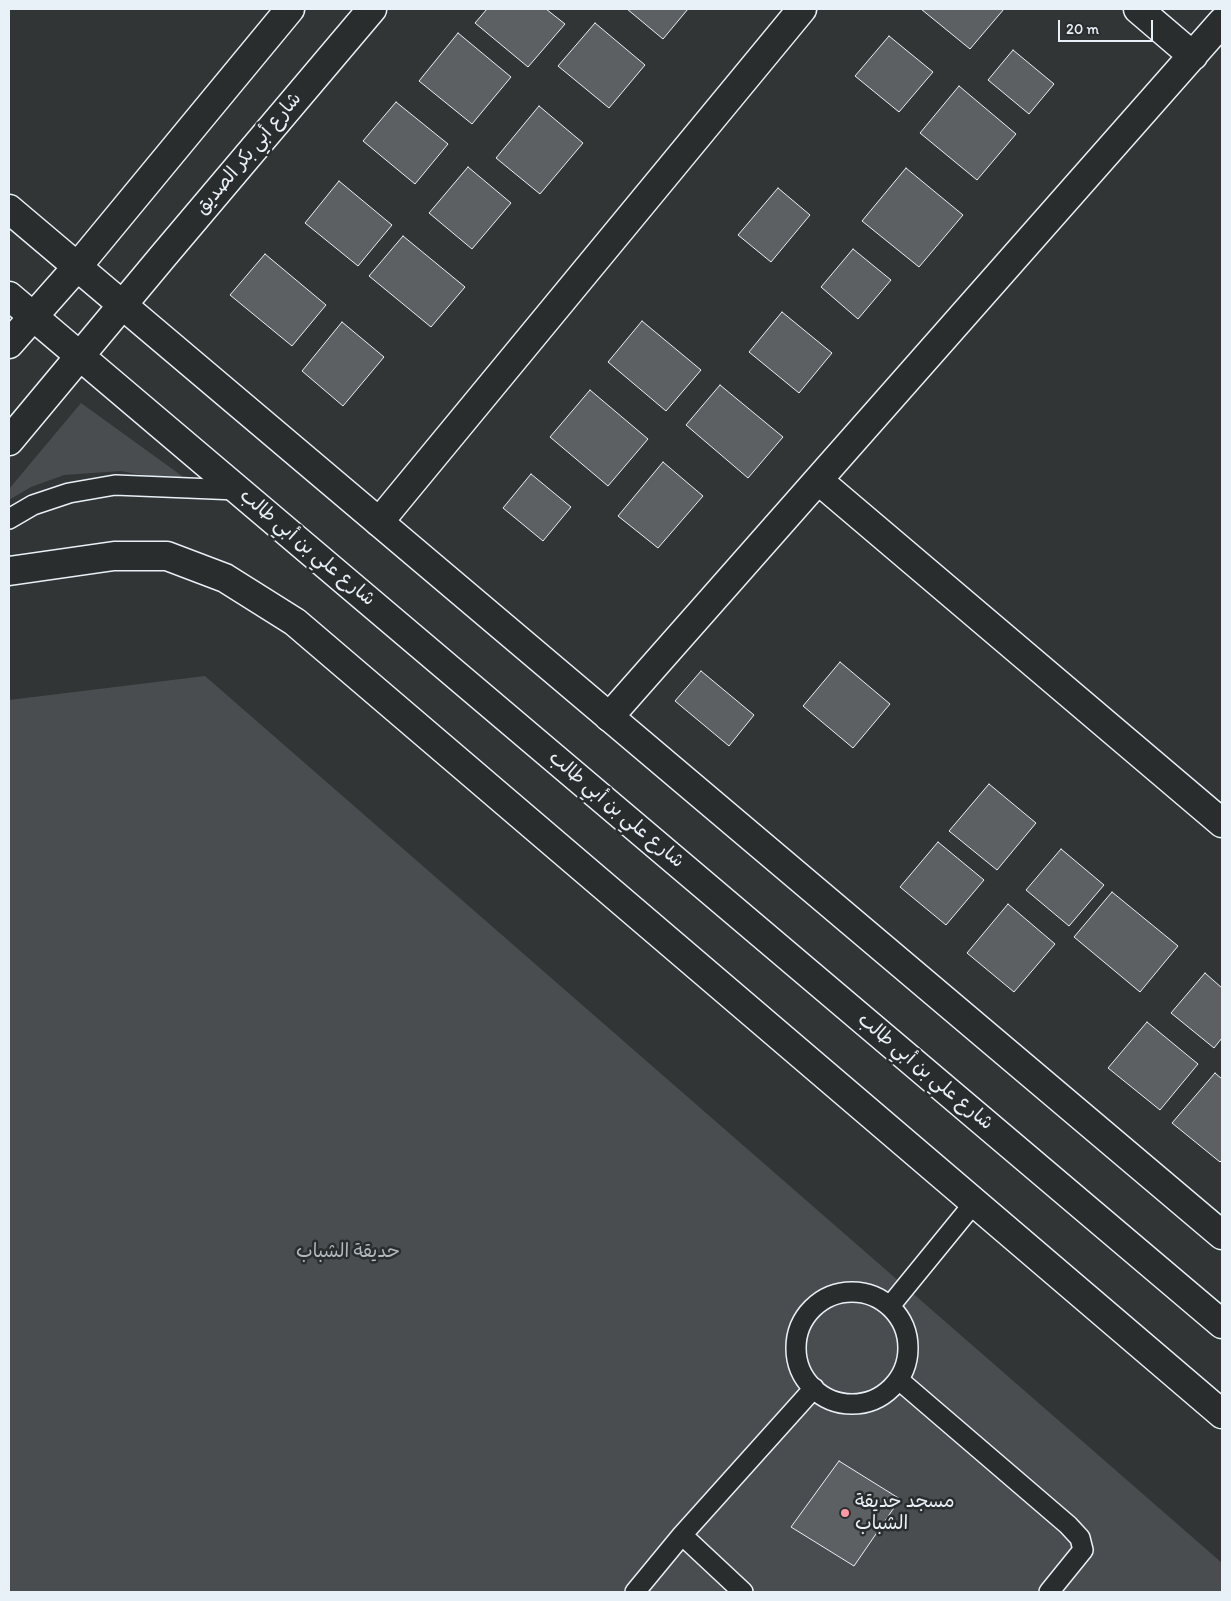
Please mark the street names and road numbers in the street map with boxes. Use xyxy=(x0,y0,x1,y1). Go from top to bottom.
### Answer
street label: شارع أبي بكر الصديق xyxy=(191,88,307,220)
street label: شارع علي بن أبي طالب xyxy=(235,485,379,611)
street label: شارع علي بن أبي طالب xyxy=(544,747,688,873)
street label: شارع علي بن أبي طالب xyxy=(853,1009,997,1135)

